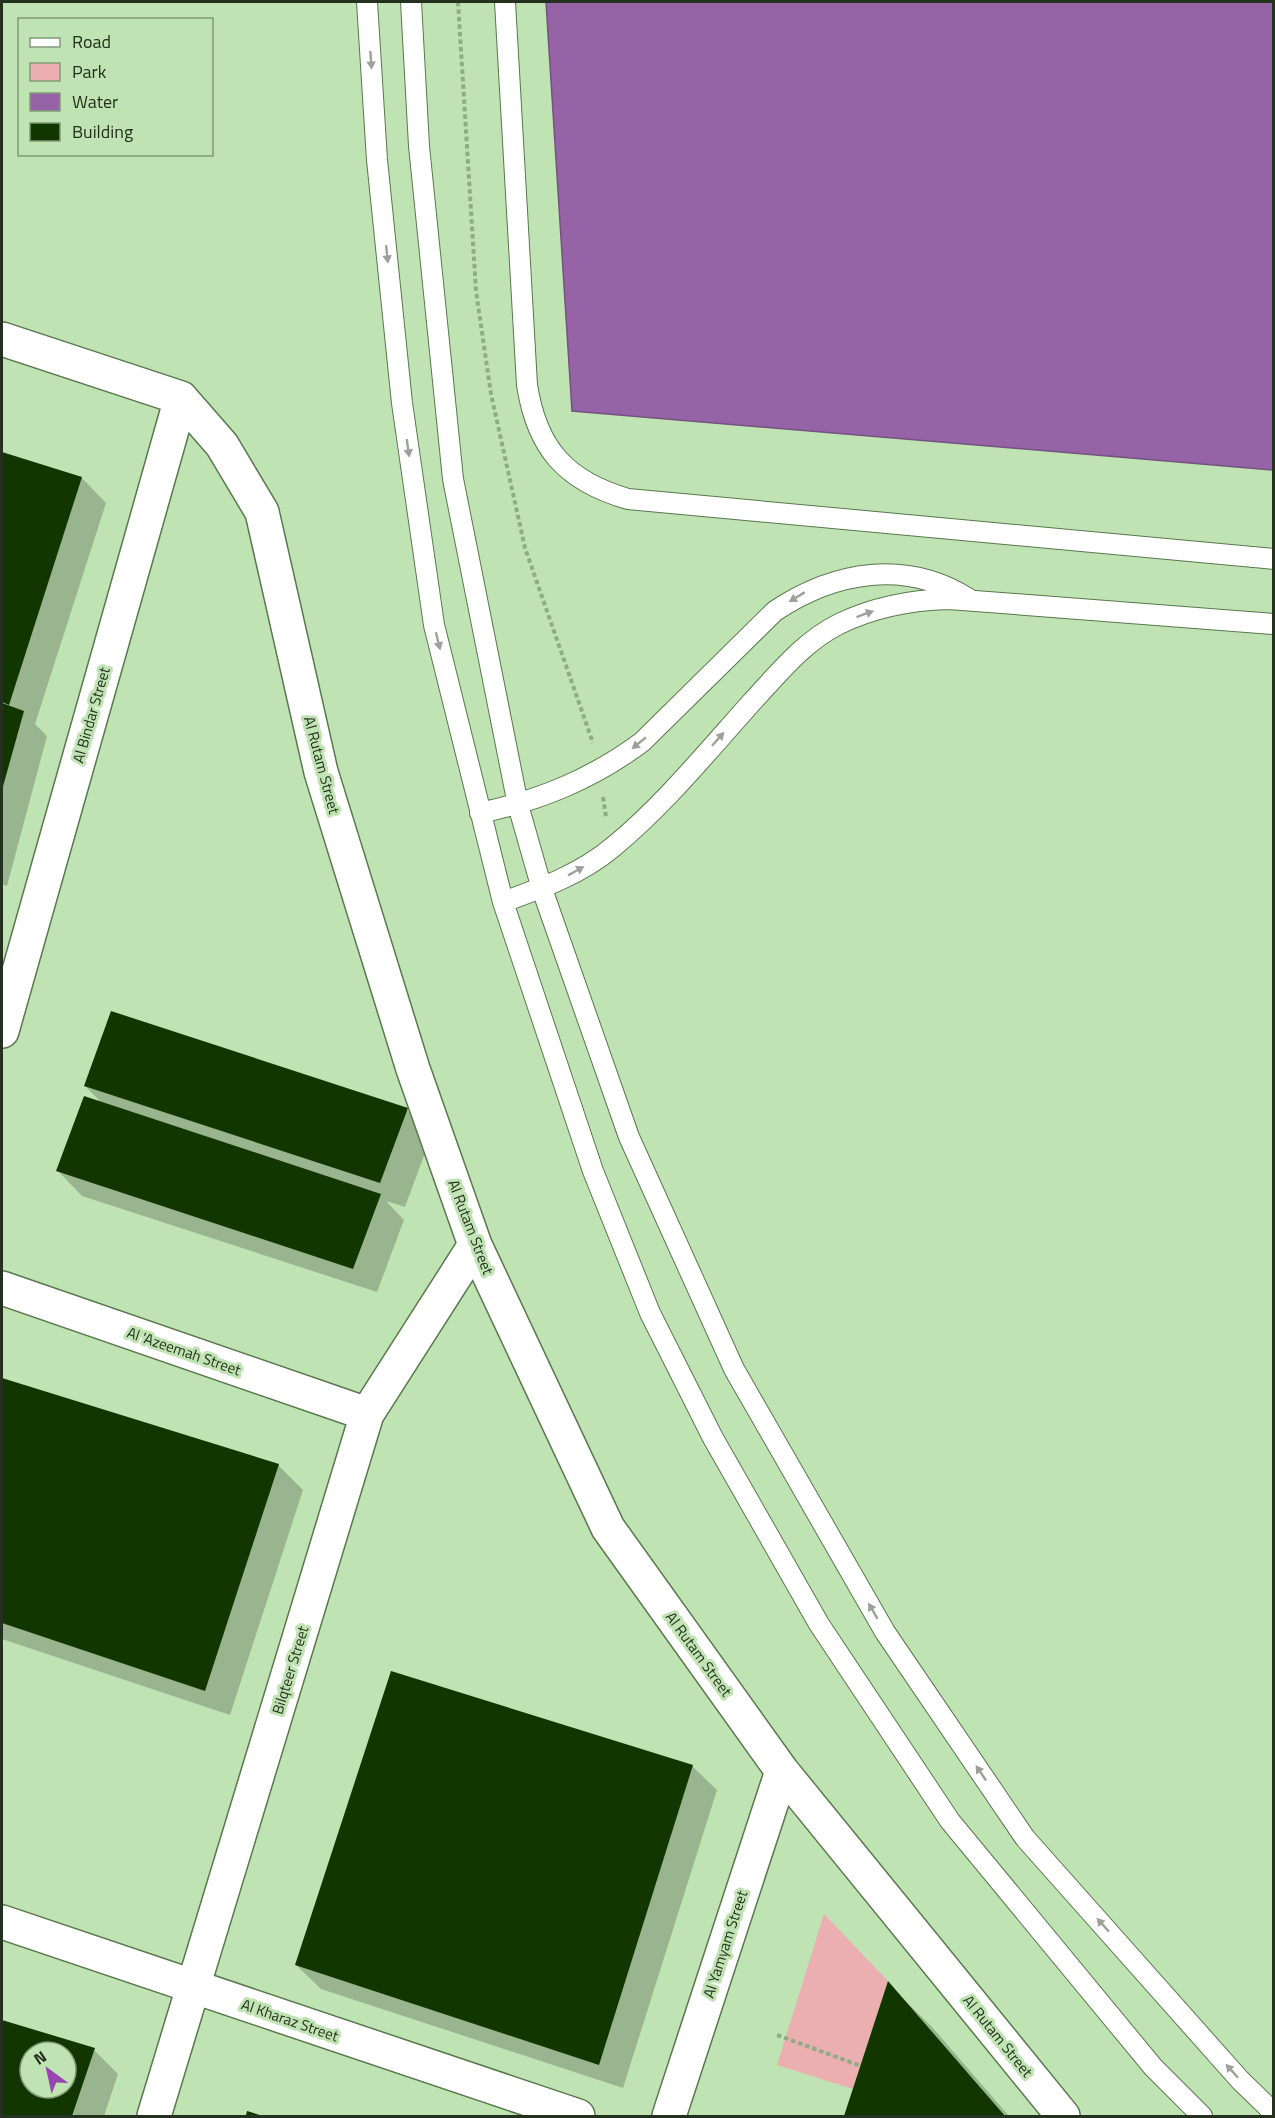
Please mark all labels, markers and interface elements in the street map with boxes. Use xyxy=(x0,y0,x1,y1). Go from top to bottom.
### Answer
legend xyxy=(18,18,213,156)
text: Road xyxy=(72,28,111,55)
one-way arrow xyxy=(366,50,376,69)
text: Park xyxy=(72,58,107,85)
text: Water xyxy=(72,88,118,115)
text: Building xyxy=(72,118,133,145)
one-way arrow xyxy=(382,245,392,264)
one-way arrow xyxy=(404,439,413,458)
one-way arrow xyxy=(789,591,805,602)
one-way arrow xyxy=(856,608,874,618)
one-way arrow xyxy=(434,631,444,650)
street label: Al Bindar Street xyxy=(66,664,116,766)
street label: Al Rutam Street xyxy=(298,714,346,817)
one-way arrow xyxy=(711,732,724,747)
one-way arrow xyxy=(632,736,647,749)
one-way arrow xyxy=(568,866,585,876)
street label: Al Rutam Street xyxy=(442,1176,500,1279)
street label: Al 'Azeemah Street xyxy=(124,1321,245,1382)
one-way arrow xyxy=(868,1603,879,1619)
street label: Al Rutam Street xyxy=(660,1607,738,1702)
street label: Bilqteer Street xyxy=(266,1622,315,1717)
one-way arrow xyxy=(975,1766,987,1782)
street label: Al Yamyam Street xyxy=(697,1887,753,2001)
one-way arrow xyxy=(1096,1918,1110,1933)
street label: Al Rutam Street xyxy=(958,1990,1039,2083)
street label: Al Kharaz Street xyxy=(238,1993,342,2048)
north arrow xyxy=(18,2040,78,2100)
text: N xyxy=(29,2044,51,2071)
one-way arrow xyxy=(1226,2064,1239,2079)

